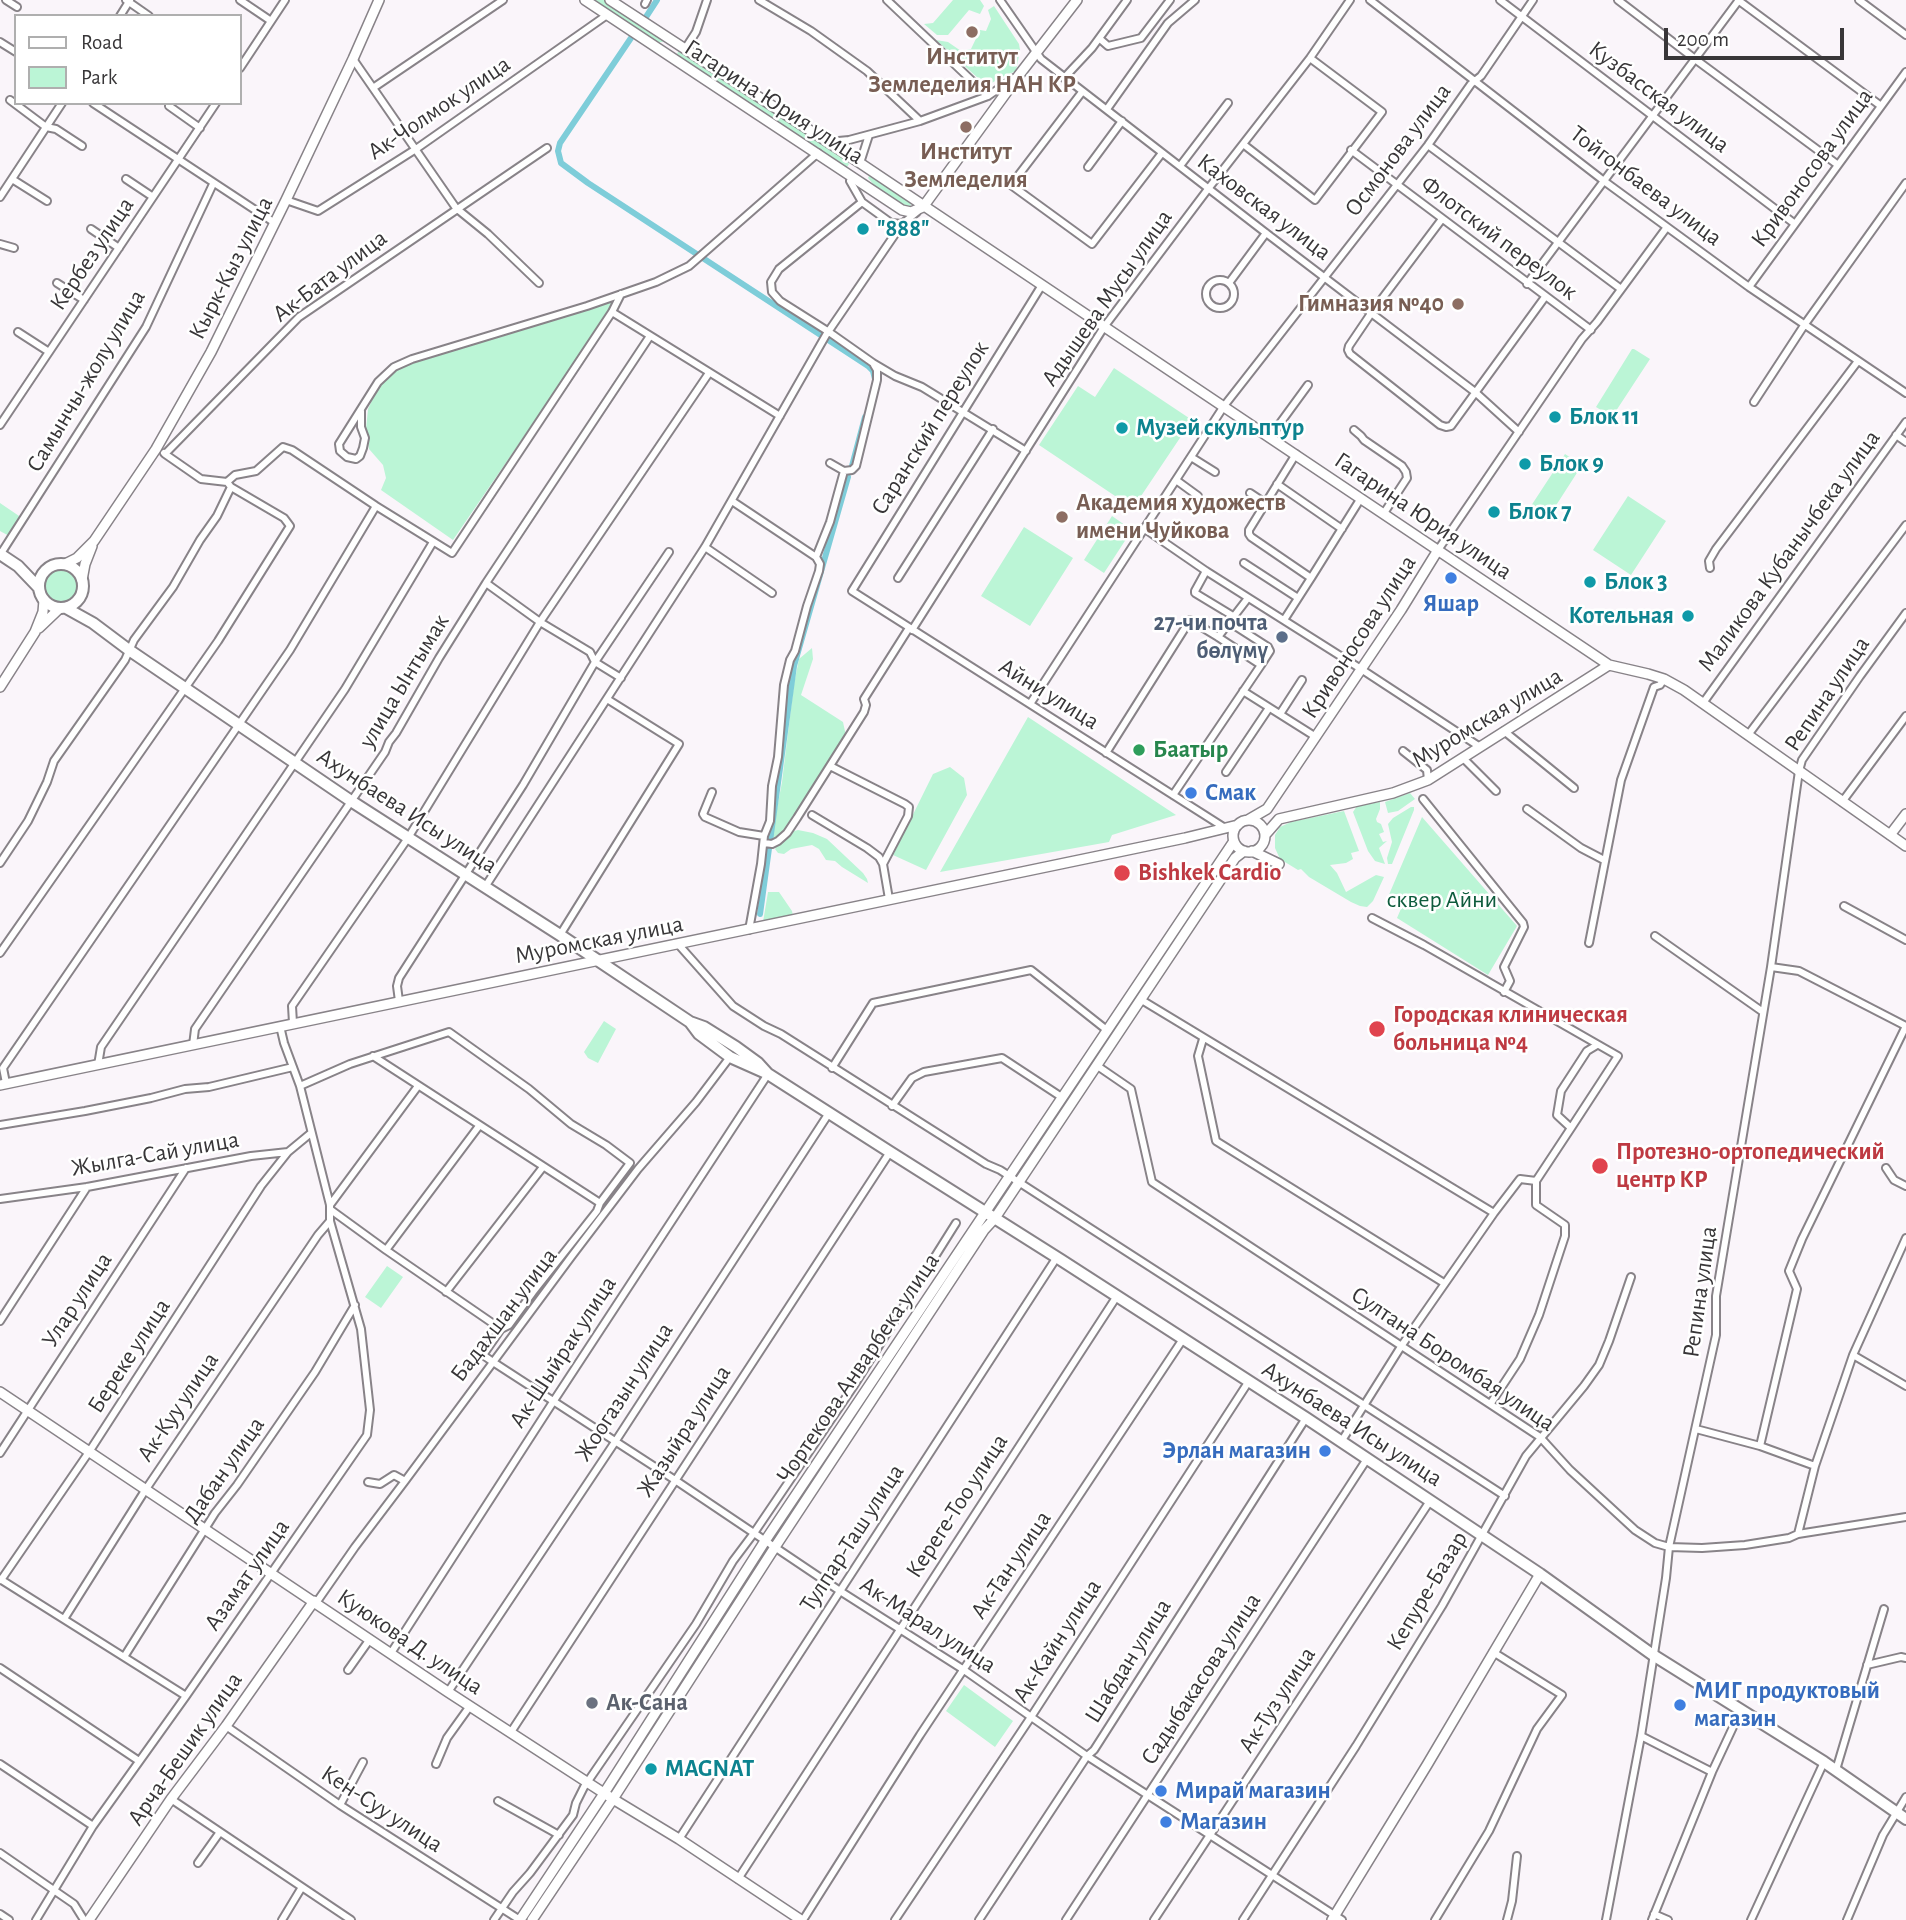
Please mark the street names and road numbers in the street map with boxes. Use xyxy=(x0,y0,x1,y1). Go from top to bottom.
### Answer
street label: Гагарина Юрия улица xyxy=(679,33,869,171)
street label: Кузбасская улица xyxy=(1583,35,1735,159)
street label: Ак-Чолмок улица xyxy=(362,50,516,166)
street label: Осмонова улица xyxy=(1339,78,1457,222)
street label: Кривоносова улица xyxy=(1745,83,1879,253)
street label: Тойгонбаева улица xyxy=(1564,120,1728,252)
street label: Каховская улица xyxy=(1191,147,1337,267)
street label: Флотский переулок xyxy=(1415,170,1583,306)
street label: Кербез улица xyxy=(44,192,140,316)
street label: Кырк-Кыз улица xyxy=(183,192,279,344)
street label: Адышева Мусы улица xyxy=(1035,204,1179,392)
street label: Ак-Бата улица xyxy=(267,224,393,328)
street label: Самынчы-жолу улица xyxy=(20,285,152,477)
street label: Саранский переулок xyxy=(865,336,995,520)
street label: Маликова Кубанычбека улица xyxy=(1692,424,1886,678)
street label: Гагарина Юрия улица xyxy=(1329,446,1517,586)
street label: Кривоносова улица xyxy=(1295,550,1423,724)
street label: улица Ынтымак xyxy=(353,609,455,753)
street label: Репина улица xyxy=(1778,631,1876,757)
street label: Айни улица xyxy=(994,652,1104,736)
street label: Муромская улица xyxy=(1406,662,1568,774)
street label: Ахунбаева Исы улица xyxy=(311,742,503,880)
street label: Муромская улица xyxy=(512,910,686,970)
street label: Жылга-Сай улица xyxy=(69,1125,241,1183)
street label: Репина улица xyxy=(1677,1224,1723,1360)
street label: Бадахшан улица xyxy=(444,1242,564,1388)
street label: Улар улица xyxy=(36,1247,118,1353)
street label: Чортекова Анварбека улица xyxy=(770,1248,946,1488)
street label: Ак-Шыйрак улица xyxy=(503,1271,623,1433)
street label: Султана Боромбая улица xyxy=(1346,1280,1560,1438)
street label: Береке улица xyxy=(81,1293,177,1419)
street label: Жоогазын улица xyxy=(569,1317,679,1467)
street label: Ак-Куу улица xyxy=(131,1347,225,1467)
street label: Ахунбаева Исы улица xyxy=(1256,1355,1448,1493)
street label: Жазыйра улица xyxy=(631,1360,737,1502)
street label: Дабан улица xyxy=(177,1411,271,1529)
street label: Кереге-Тоо улица xyxy=(900,1428,1014,1584)
street label: Тулпар-Таш улица xyxy=(794,1459,910,1617)
street label: Ак-Тан улица xyxy=(964,1505,1058,1625)
street label: Азамат улица xyxy=(198,1514,296,1636)
street label: Кепуре-Базар xyxy=(1380,1526,1474,1656)
street label: Ак-Марал улица xyxy=(854,1570,1002,1680)
street label: Ак-Кайн улица xyxy=(1006,1574,1108,1708)
street label: Куюкова Д. улица xyxy=(332,1583,488,1701)
street label: Садыбакасова улица xyxy=(1135,1588,1267,1770)
street label: Шабдан улица xyxy=(1078,1594,1178,1728)
street label: Ак-Туз улица xyxy=(1232,1642,1322,1758)
street label: Арча-Бешик улица xyxy=(121,1667,249,1831)
street label: Кен-Суу улица xyxy=(316,1759,448,1859)

